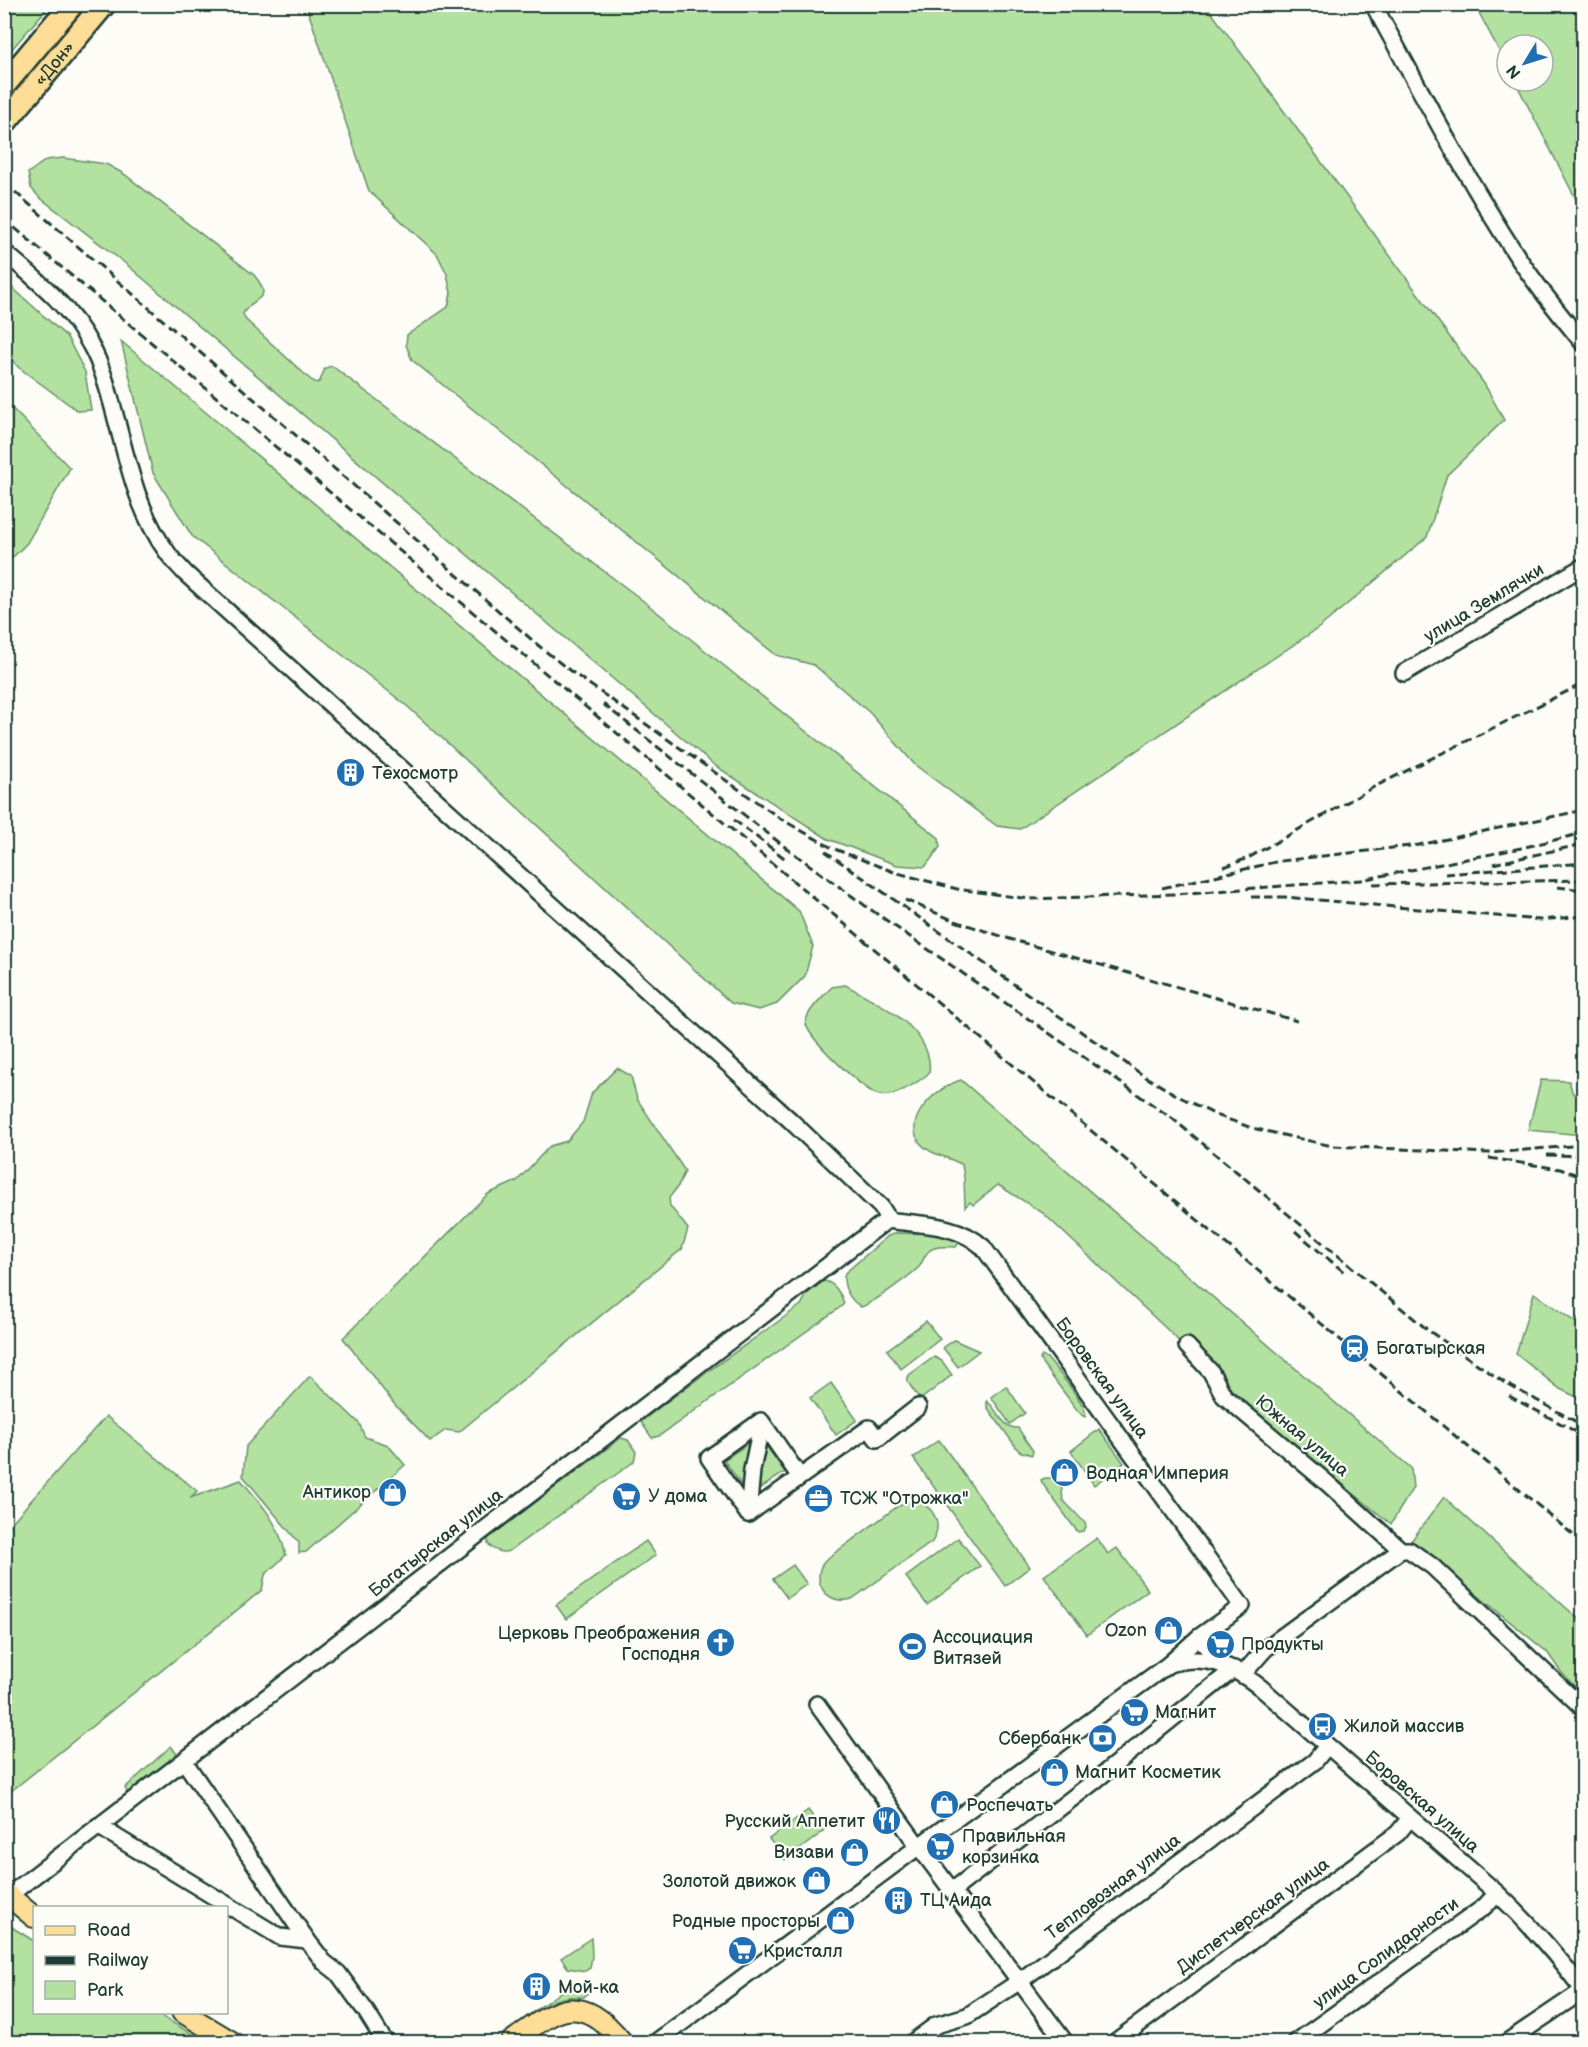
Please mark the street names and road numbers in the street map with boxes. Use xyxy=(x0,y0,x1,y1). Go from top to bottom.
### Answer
street label: «Дон» xyxy=(29,37,79,90)
street label: улица Землячки xyxy=(1420,559,1548,647)
street label: Боровская улица xyxy=(1051,1313,1153,1443)
street label: Южная улица xyxy=(1251,1391,1353,1481)
street label: Богатырская улица xyxy=(365,1484,507,1602)
street label: Боровская улица xyxy=(1361,1747,1484,1857)
street label: Тепловозная улица xyxy=(1041,1829,1185,1945)
street label: Диспетчерская улица xyxy=(1173,1853,1334,1978)
street label: улица Солидарности xyxy=(1309,1893,1463,2013)

